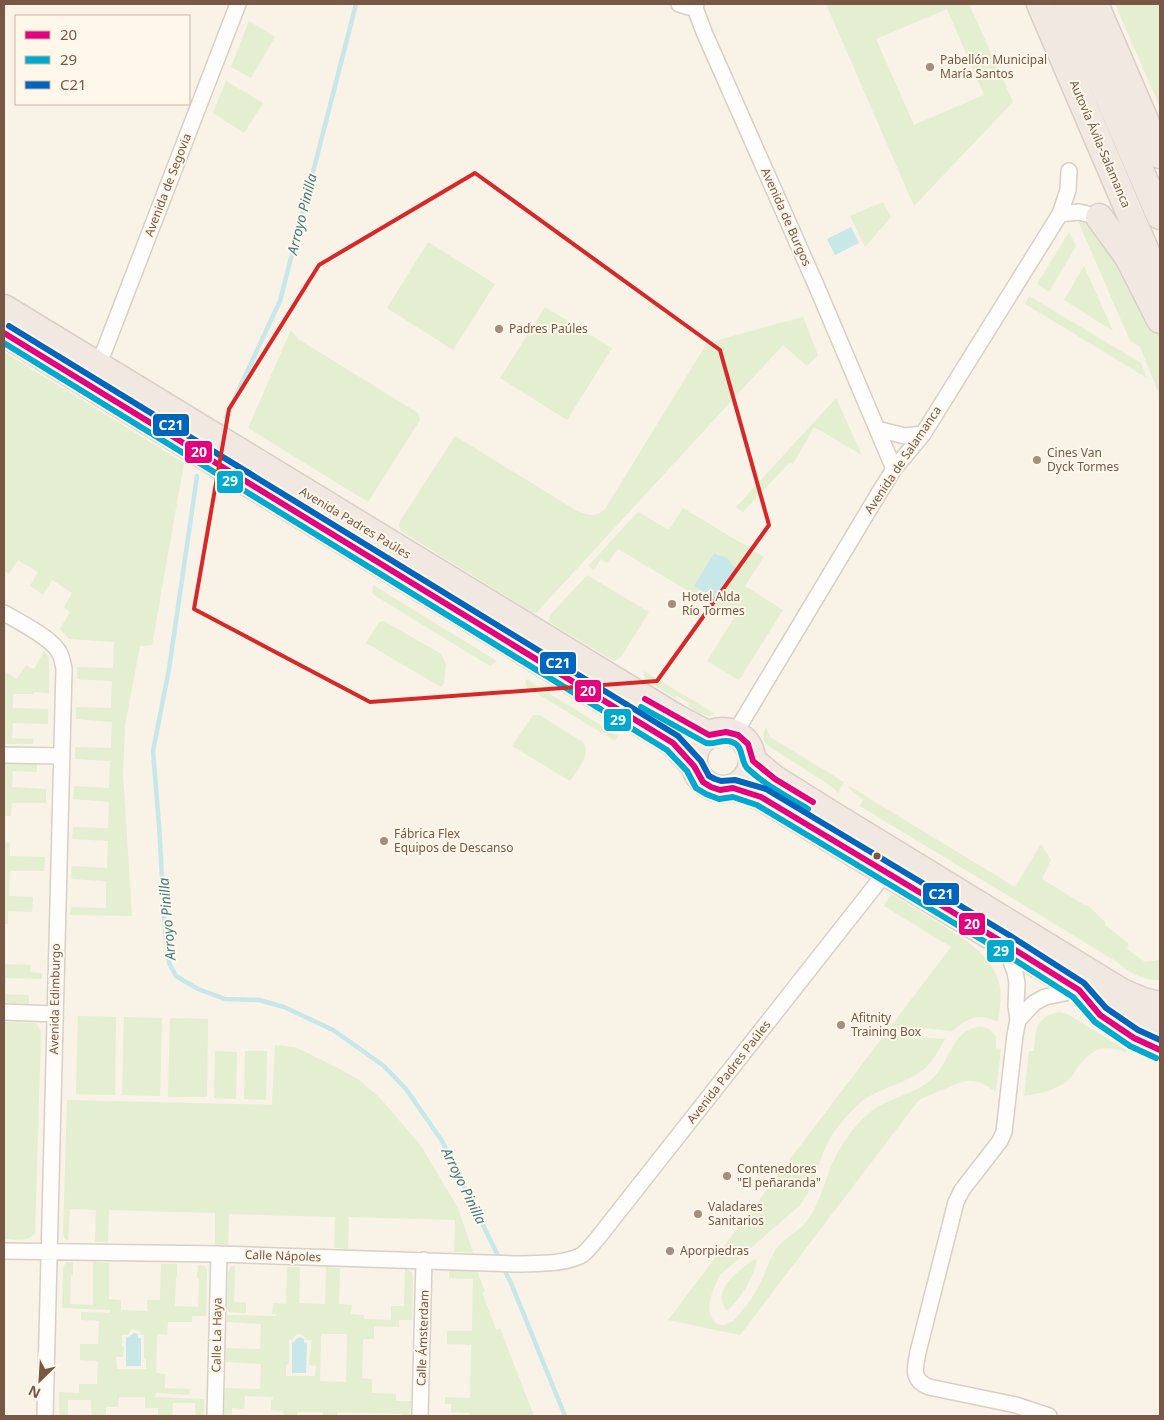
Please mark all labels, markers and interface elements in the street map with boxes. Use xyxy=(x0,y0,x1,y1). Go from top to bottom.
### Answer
legend xyxy=(15,15,190,105)
text: 20 xyxy=(60,24,77,44)
text: 29 xyxy=(60,49,77,69)
place label: Pabellón Municipal María Santos xyxy=(940,51,1047,82)
marker: Pabellón Municipal María Santos xyxy=(924,61,936,73)
text: C21 xyxy=(60,74,87,94)
street label: Autovía Ávila-Salamanca xyxy=(1066,77,1135,210)
street label: Avenida de Segovia xyxy=(140,131,195,239)
street label: Avenida de Burgos xyxy=(757,165,816,269)
water label: Arroyo Pinilla xyxy=(282,171,321,257)
place label: Padres Paúles xyxy=(509,320,588,337)
marker: Padres Paúles xyxy=(493,323,505,335)
street label: Avenida de Salamanca xyxy=(860,403,945,517)
line badge: C21 xyxy=(152,413,190,437)
text: C21 xyxy=(158,415,184,434)
line badge: 20 xyxy=(184,440,213,464)
text: 20 xyxy=(191,442,207,461)
place label: Cines Van Dyck Tormes xyxy=(1047,444,1119,475)
marker: Cines Van Dyck Tormes xyxy=(1031,454,1043,466)
line badge: 29 xyxy=(216,470,244,494)
text: 29 xyxy=(222,471,238,490)
street label: Avenida Padres Paúles xyxy=(296,483,414,563)
place label: Hotel Alda Río Tormes xyxy=(682,588,745,619)
marker: Hotel Alda Río Tormes xyxy=(666,598,678,610)
line badge: C21 xyxy=(539,651,577,675)
text: C21 xyxy=(545,653,571,672)
line badge: 20 xyxy=(574,679,602,703)
text: 20 xyxy=(580,681,596,700)
line badge: 29 xyxy=(603,708,632,732)
text: 29 xyxy=(610,710,626,729)
place label: Fábrica Flex Equipos de Descanso xyxy=(394,825,514,856)
marker: Fábrica Flex Equipos de Descanso xyxy=(378,835,390,847)
unlabelled marker xyxy=(872,851,882,861)
water label: Arroyo Pinilla xyxy=(153,877,180,962)
line badge: C21 xyxy=(922,882,960,906)
text: C21 xyxy=(928,884,954,903)
line badge: 20 xyxy=(958,912,986,936)
text: 20 xyxy=(964,914,980,933)
line badge: 29 xyxy=(986,939,1015,963)
text: 29 xyxy=(993,941,1009,960)
street label: Avenida Edimburgo xyxy=(45,943,64,1055)
place label: Afitnity Training Box xyxy=(851,1009,922,1040)
street label: Avenida Padres Paúles xyxy=(683,1016,775,1127)
marker: Afitnity Training Box xyxy=(835,1019,847,1031)
water label: Arroyo Pinilla xyxy=(437,1143,491,1227)
place label: Contenedores "El peñaranda" xyxy=(737,1160,821,1191)
marker: Contenedores "El peñaranda" xyxy=(721,1170,733,1182)
place label: Valadares Sanitarios xyxy=(708,1198,764,1229)
marker: Valadares Sanitarios xyxy=(692,1208,704,1220)
place label: Aporpiedras xyxy=(680,1242,749,1259)
marker: Aporpiedras xyxy=(664,1245,676,1257)
street label: Calle Nápoles xyxy=(244,1246,322,1265)
street label: Calle Ámsterdam xyxy=(412,1290,433,1386)
street label: Calle La Haya xyxy=(207,1297,226,1373)
north arrow xyxy=(15,1355,65,1405)
text: N xyxy=(25,1381,43,1403)

